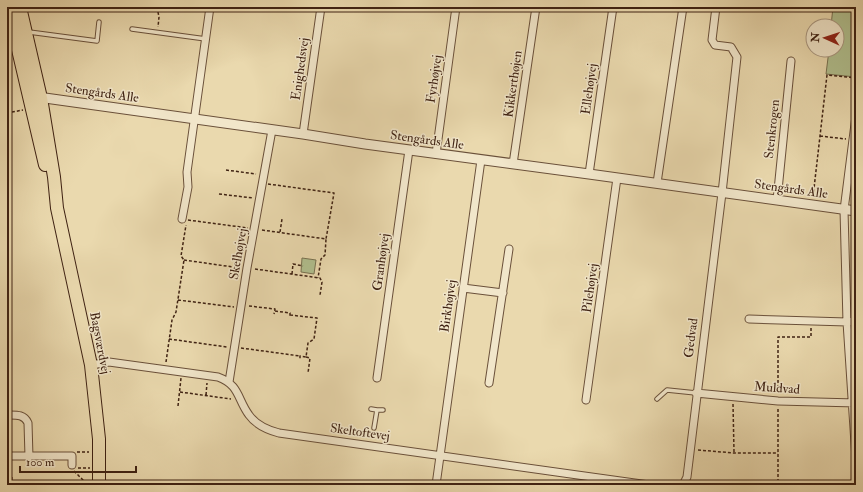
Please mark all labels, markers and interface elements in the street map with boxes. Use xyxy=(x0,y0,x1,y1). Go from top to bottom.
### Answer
north arrow xyxy=(805,18,845,58)
text: N xyxy=(809,31,822,44)
street label: Enighedsvej xyxy=(288,37,312,101)
street label: Kikkerthøjen xyxy=(500,49,526,119)
street label: Fyrhøjvej xyxy=(423,54,446,104)
street label: Ellehøjvej xyxy=(577,62,601,116)
street label: Stengårds Alle xyxy=(64,80,140,106)
street label: Stenkrogen xyxy=(761,98,783,159)
street label: Stengårds Alle xyxy=(389,127,465,153)
street label: Stengårds Alle xyxy=(753,176,829,202)
street label: Skelhøjvej xyxy=(226,227,250,281)
street label: Granhøjvej xyxy=(369,232,393,292)
street label: Pilehøjvej xyxy=(579,262,601,314)
street label: Birkhøjvej xyxy=(436,279,460,333)
street label: Bagsværdvej xyxy=(86,310,114,376)
street label: Gedvad xyxy=(681,317,701,359)
street label: Muldvad xyxy=(753,378,801,398)
street label: Skeltoftevej xyxy=(329,420,391,444)
scale bar xyxy=(20,448,136,474)
text: 100 m xyxy=(26,455,55,470)

